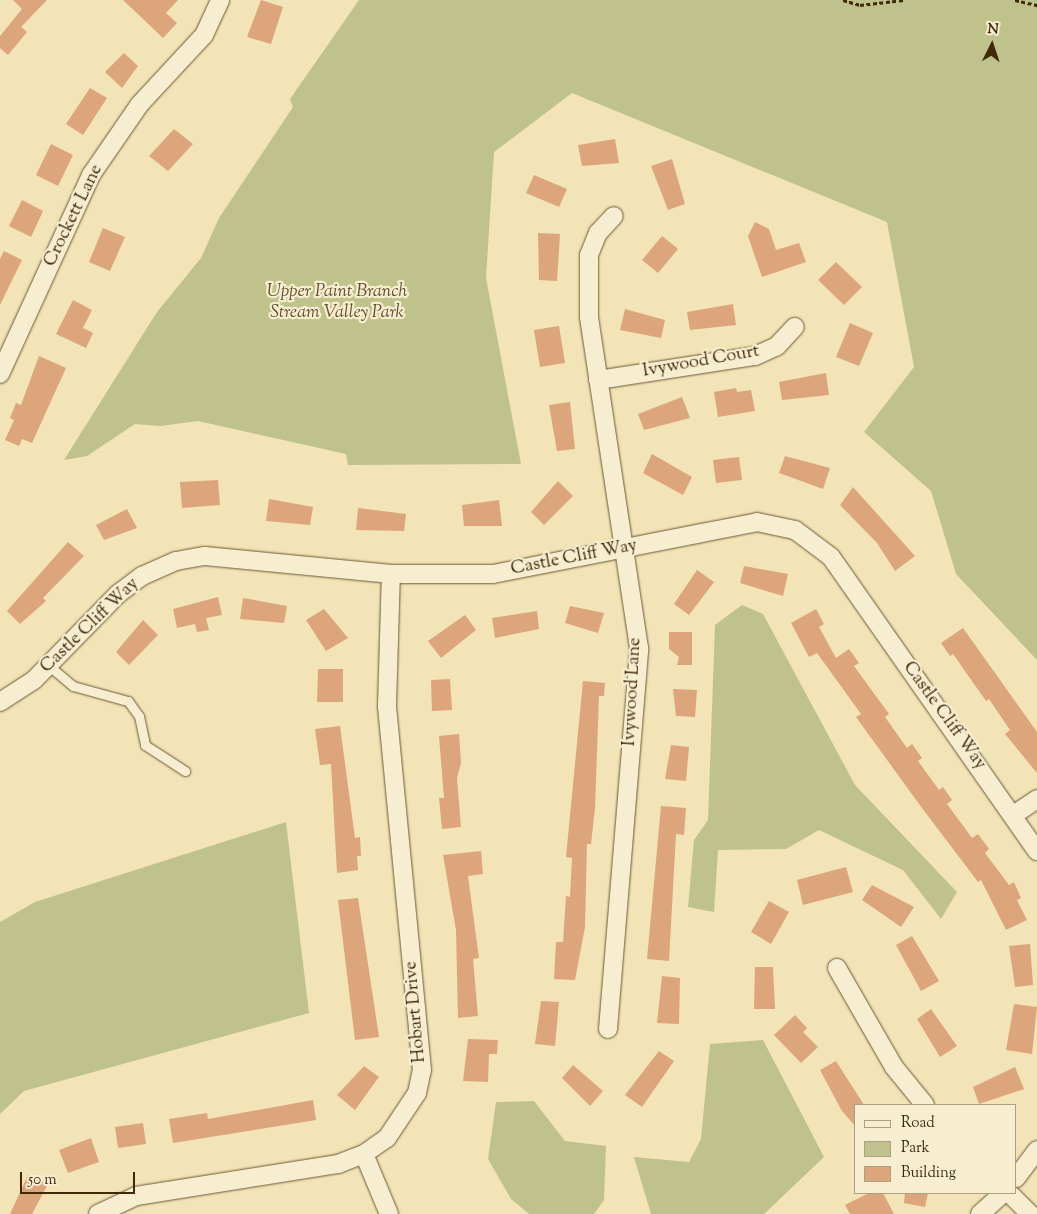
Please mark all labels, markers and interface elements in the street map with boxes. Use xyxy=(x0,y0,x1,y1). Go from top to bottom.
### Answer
north arrow xyxy=(967,20,1017,70)
text: N xyxy=(987,20,999,40)
street label: Crockett Lane xyxy=(40,161,108,271)
park label: Upper Paint Branch Stream Valley Park xyxy=(267,282,407,324)
street label: Ivywood Court xyxy=(641,341,761,383)
street label: Castle Cliff Way xyxy=(509,535,639,581)
street label: Castle Cliff Way xyxy=(36,574,144,678)
street label: Ivywood Lane xyxy=(619,637,647,747)
street label: Castle Cliff Way xyxy=(898,658,990,774)
street label: Hobart Drive xyxy=(401,960,431,1064)
legend xyxy=(854,1104,1017,1194)
text: Road xyxy=(901,1113,935,1134)
text: Park xyxy=(901,1138,930,1159)
scale bar xyxy=(22,1162,138,1194)
text: Building xyxy=(901,1163,956,1184)
text: 50 m xyxy=(28,1170,57,1191)

